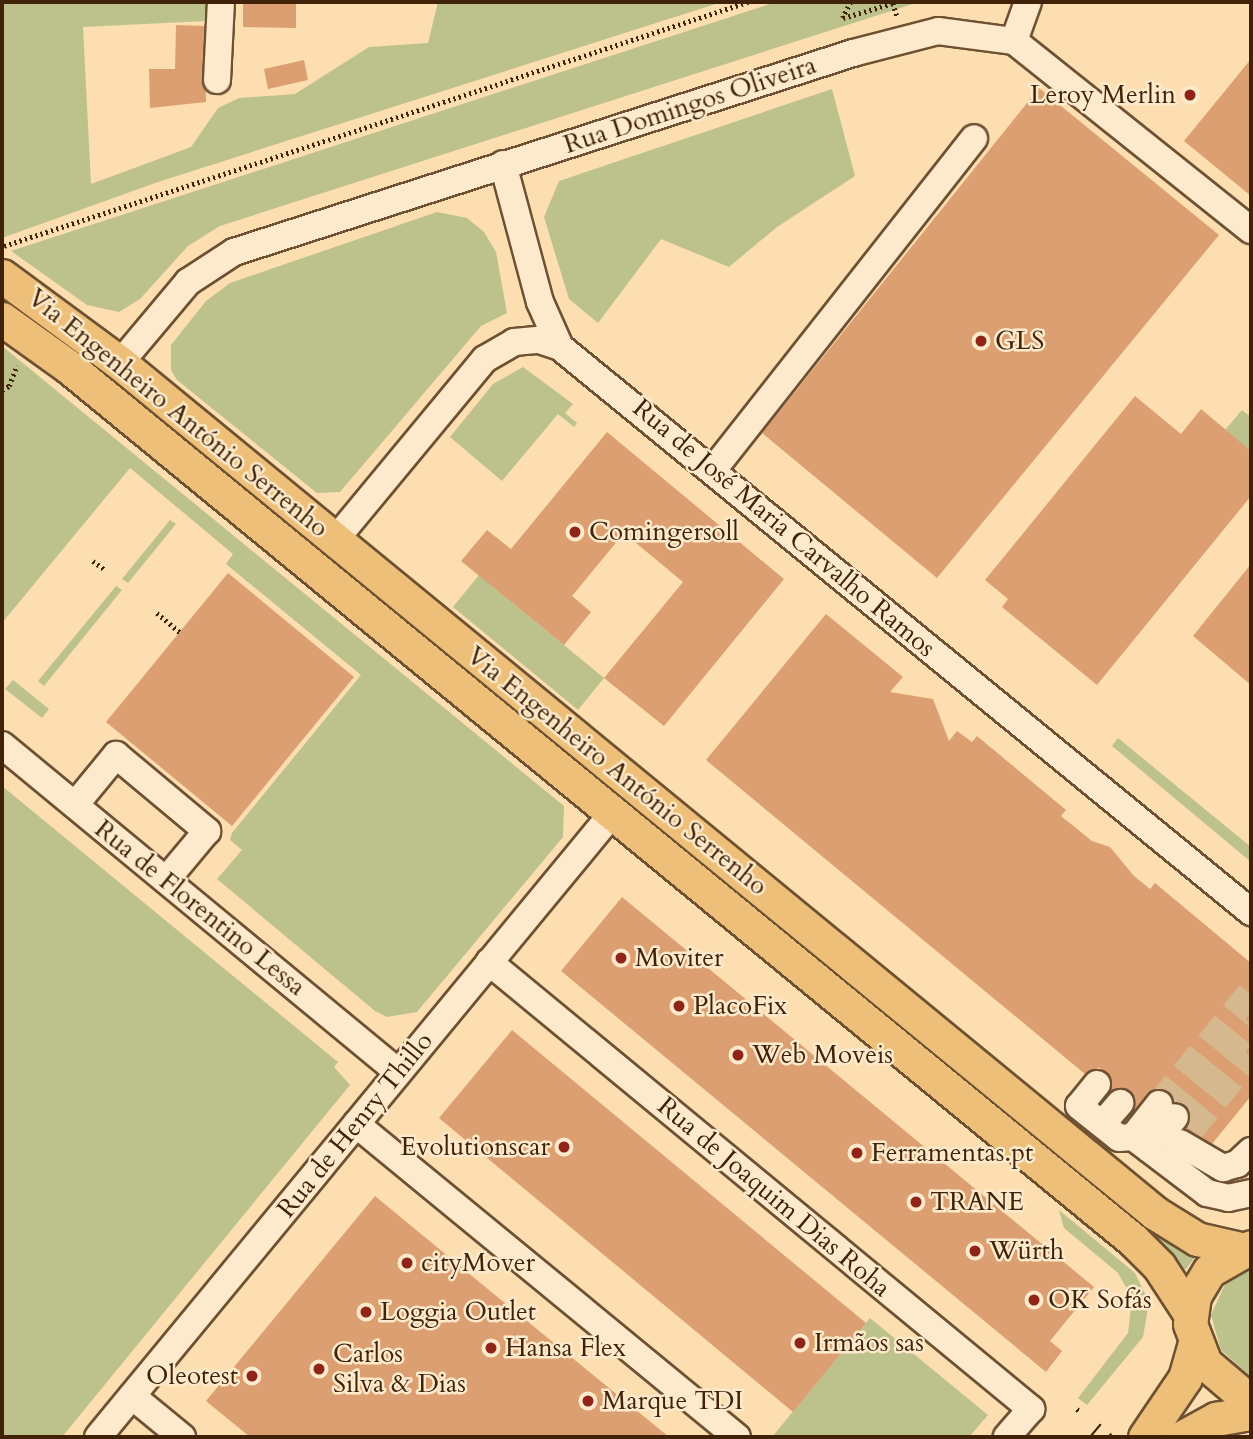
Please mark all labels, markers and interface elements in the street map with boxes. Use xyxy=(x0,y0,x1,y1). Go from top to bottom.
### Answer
street label: Rua Domingos Oliveira xyxy=(560,49,820,161)
place label: Leroy Merlin xyxy=(1030,79,1176,111)
marker: Leroy Merlin xyxy=(1182,87,1198,103)
street label: Via Engenheiro António Serrenho xyxy=(21,282,335,544)
place label: GLS xyxy=(995,325,1044,357)
marker: GLS xyxy=(973,333,989,349)
street label: Rua de José Maria Carvalho Ramos xyxy=(626,392,942,664)
place label: Comingersoll xyxy=(589,516,739,548)
marker: Comingersoll xyxy=(567,524,583,540)
street label: Via Engenheiro António Serrenho xyxy=(460,640,774,902)
street label: Rua de Florentino Lessa xyxy=(88,813,312,1003)
place label: Moviter xyxy=(635,942,724,974)
marker: Moviter xyxy=(613,950,629,966)
place label: PlacoFix xyxy=(693,990,787,1022)
marker: PlacoFix xyxy=(671,998,687,1014)
street label: Rua de Henry Thillo xyxy=(271,1026,439,1224)
place label: Web Moveis xyxy=(752,1039,893,1071)
marker: Web Moveis xyxy=(730,1047,746,1063)
street label: Rua de Joaquim Dias Roha xyxy=(651,1090,897,1304)
place label: Evolutionscar xyxy=(400,1131,550,1163)
place label: Ferramentas.pt xyxy=(871,1137,1033,1169)
marker: Evolutionscar xyxy=(556,1139,572,1155)
marker: Ferramentas.pt xyxy=(849,1145,865,1161)
place label: TRANE xyxy=(930,1186,1024,1218)
marker: TRANE xyxy=(908,1194,924,1210)
place label: Würth xyxy=(989,1235,1064,1267)
marker: Würth xyxy=(967,1243,983,1259)
place label: cityMover xyxy=(421,1247,535,1279)
marker: cityMover xyxy=(399,1255,415,1271)
place label: OK Sofás xyxy=(1048,1284,1152,1316)
marker: OK Sofás xyxy=(1026,1292,1042,1308)
place label: Loggia Outlet xyxy=(380,1296,536,1328)
marker: Loggia Outlet xyxy=(358,1304,374,1320)
place label: Irmãos sas xyxy=(814,1327,924,1359)
place label: Hansa Flex xyxy=(505,1332,626,1364)
marker: Irmãos sas xyxy=(792,1335,808,1351)
place label: Carlos Silva & Dias xyxy=(333,1338,466,1400)
marker: Hansa Flex xyxy=(483,1340,499,1356)
place label: Oleotest xyxy=(146,1360,238,1392)
marker: Carlos Silva & Dias xyxy=(311,1361,327,1377)
marker: Oleotest xyxy=(244,1368,260,1384)
place label: Marque TDI xyxy=(602,1385,743,1417)
marker: Marque TDI xyxy=(580,1393,596,1409)

